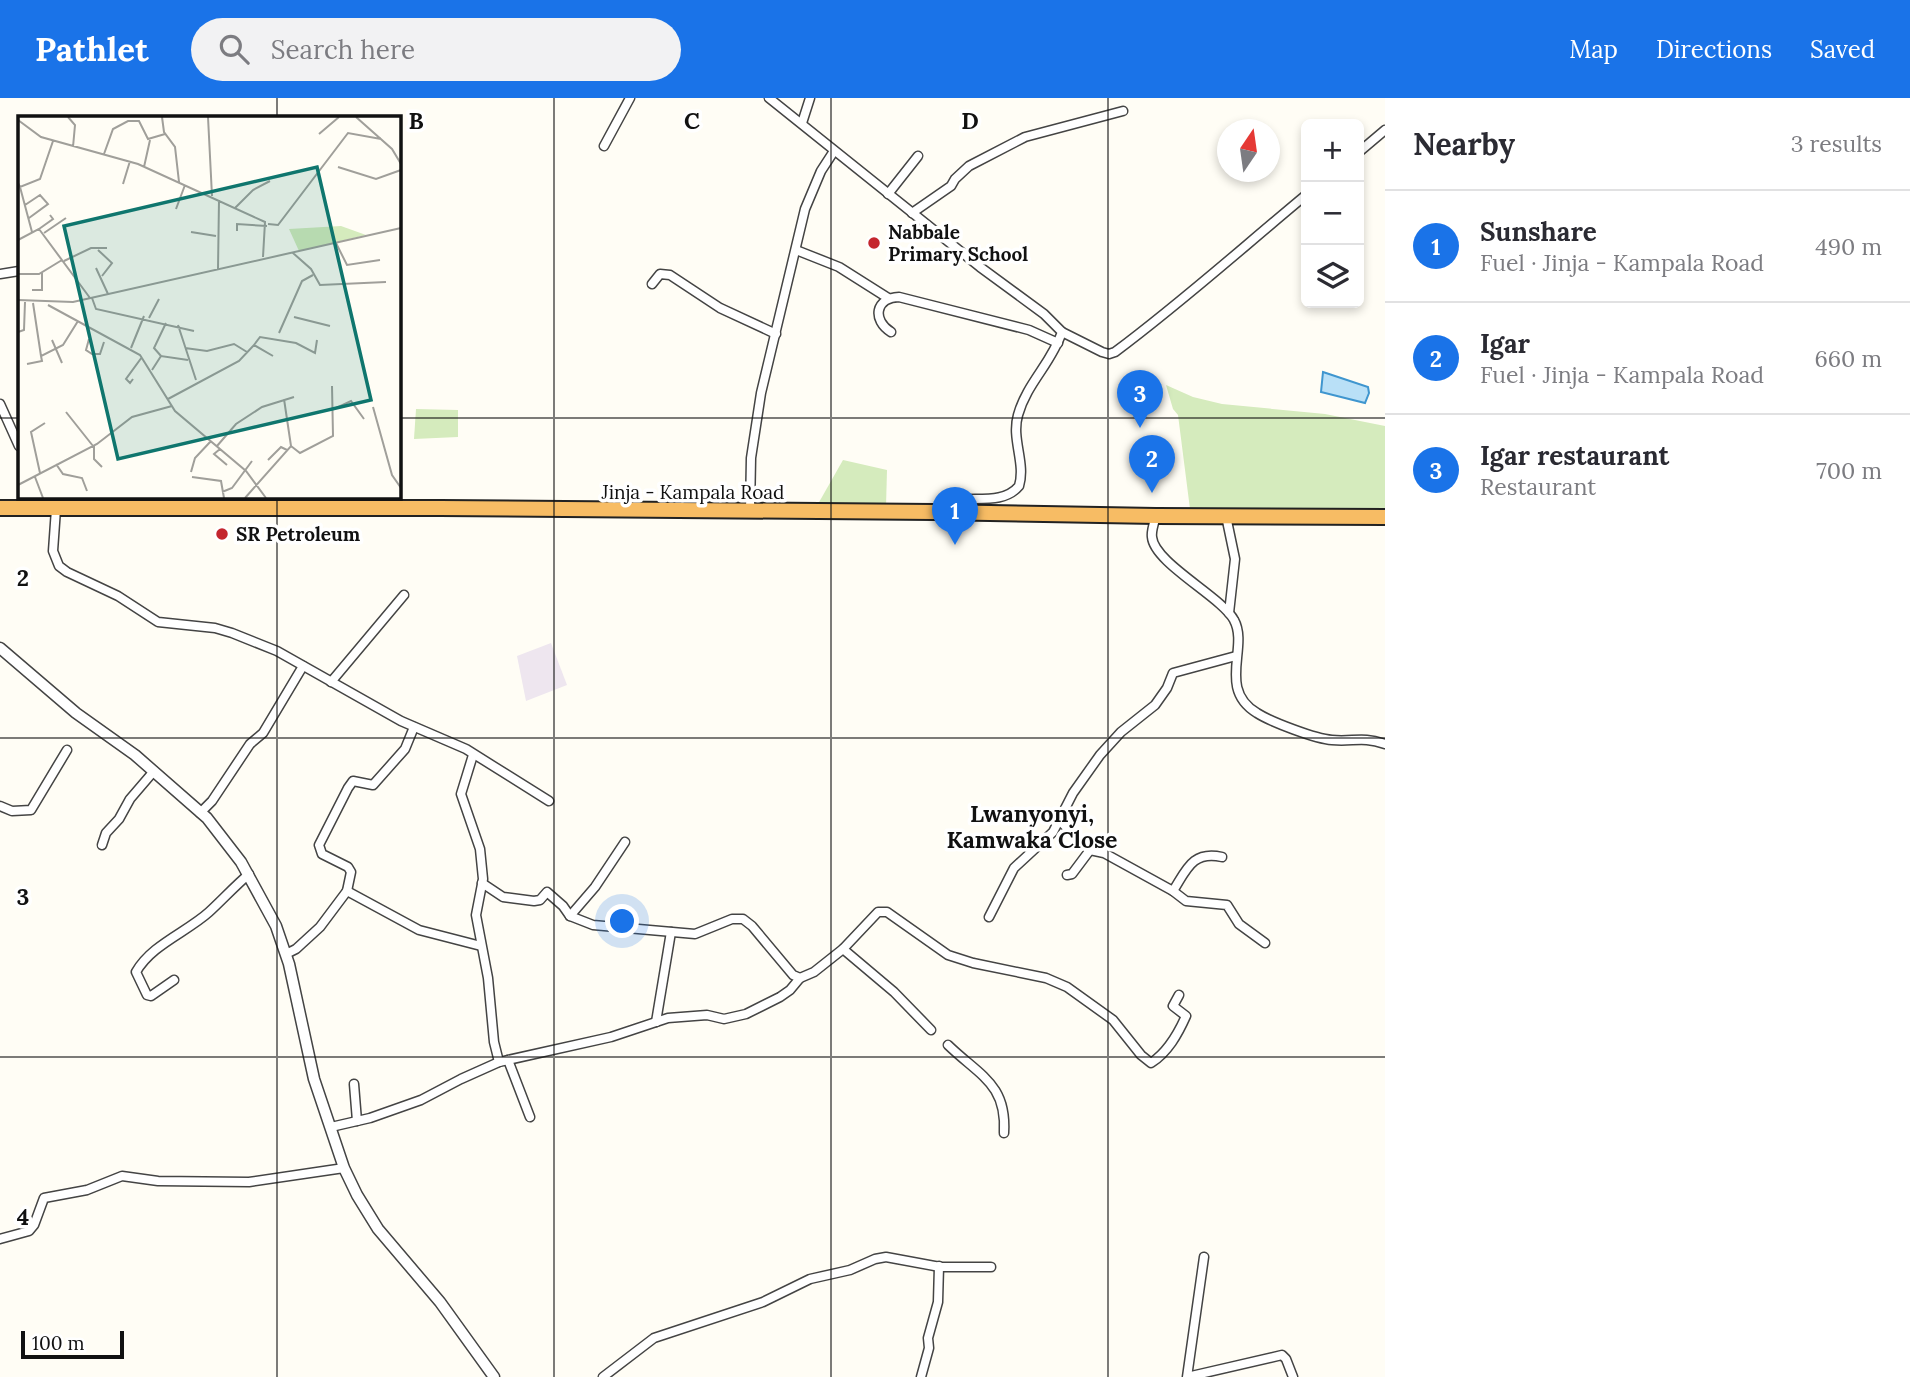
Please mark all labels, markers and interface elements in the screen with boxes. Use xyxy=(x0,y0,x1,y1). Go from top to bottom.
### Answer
search box xyxy=(191,18,681,81)
text: Pathlet xyxy=(35,28,149,70)
icon: search xyxy=(215,30,253,68)
text: Search here xyxy=(271,33,415,66)
text: Map xyxy=(1569,34,1618,65)
text: Directions xyxy=(1656,34,1772,65)
text: Saved xyxy=(1810,34,1875,65)
text: B xyxy=(408,106,424,135)
text: C xyxy=(684,106,700,135)
text: D xyxy=(961,106,979,135)
inset map xyxy=(18,116,401,499)
north arrow xyxy=(1217,119,1280,182)
map controls xyxy=(1301,119,1364,308)
button: + xyxy=(1301,119,1364,182)
text: Nearby xyxy=(1413,125,1515,163)
text: 3 results xyxy=(1791,129,1882,158)
button: − xyxy=(1301,182,1364,245)
text: Sunshare xyxy=(1480,215,1597,248)
place label: Nabbale Primary School xyxy=(888,220,1028,266)
text: 1 xyxy=(1431,232,1441,261)
text: 490 m xyxy=(1815,232,1882,261)
marker: Nabbale Primary School xyxy=(866,235,882,251)
button: layers xyxy=(1301,245,1364,308)
text: Fuel · Jinja - Kampala Road xyxy=(1480,248,1764,277)
text: Igar xyxy=(1480,327,1530,360)
text: 2 xyxy=(1430,344,1442,373)
text: 660 m xyxy=(1815,344,1882,373)
text: Fuel · Jinja - Kampala Road xyxy=(1480,360,1764,389)
pin: 3 xyxy=(1117,370,1163,428)
pin: 2 xyxy=(1129,435,1175,493)
text: Igar restaurant xyxy=(1480,439,1669,472)
text: 3 xyxy=(1430,456,1442,485)
text: 700 m xyxy=(1816,456,1882,485)
text: Restaurant xyxy=(1480,472,1596,501)
street label: Jinja - Kampala Road xyxy=(601,480,784,504)
pin: 1 xyxy=(932,487,978,545)
place label: SR Petroleum xyxy=(236,522,361,546)
marker: SR Petroleum xyxy=(214,526,230,542)
text: 2 xyxy=(17,563,29,592)
district label: Lwanyonyi, Kamwaka Close xyxy=(947,799,1117,854)
text: 3 xyxy=(17,882,29,911)
your location xyxy=(605,904,639,938)
text: 4 xyxy=(17,1202,29,1231)
scale bar xyxy=(21,1328,124,1360)
text: 100 m xyxy=(32,1331,85,1355)

